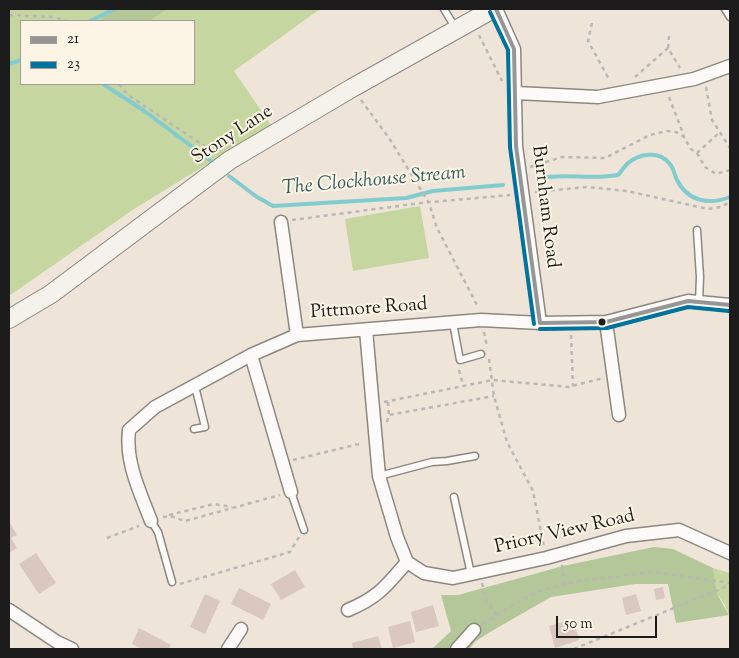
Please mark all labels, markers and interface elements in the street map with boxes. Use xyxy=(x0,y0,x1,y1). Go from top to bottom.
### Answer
legend xyxy=(20,20,195,85)
text: 21 xyxy=(67,29,79,50)
text: 23 xyxy=(67,54,80,75)
street label: Stony Lane xyxy=(188,101,278,171)
street label: Burnham Road xyxy=(525,144,563,270)
water label: The Clockhouse Stream xyxy=(281,162,467,202)
street label: Pittmore Road xyxy=(310,295,428,325)
unlabelled marker xyxy=(597,317,607,327)
street label: Priory View Road xyxy=(493,506,637,560)
scale bar xyxy=(559,606,660,638)
text: 50 m xyxy=(564,614,593,635)

